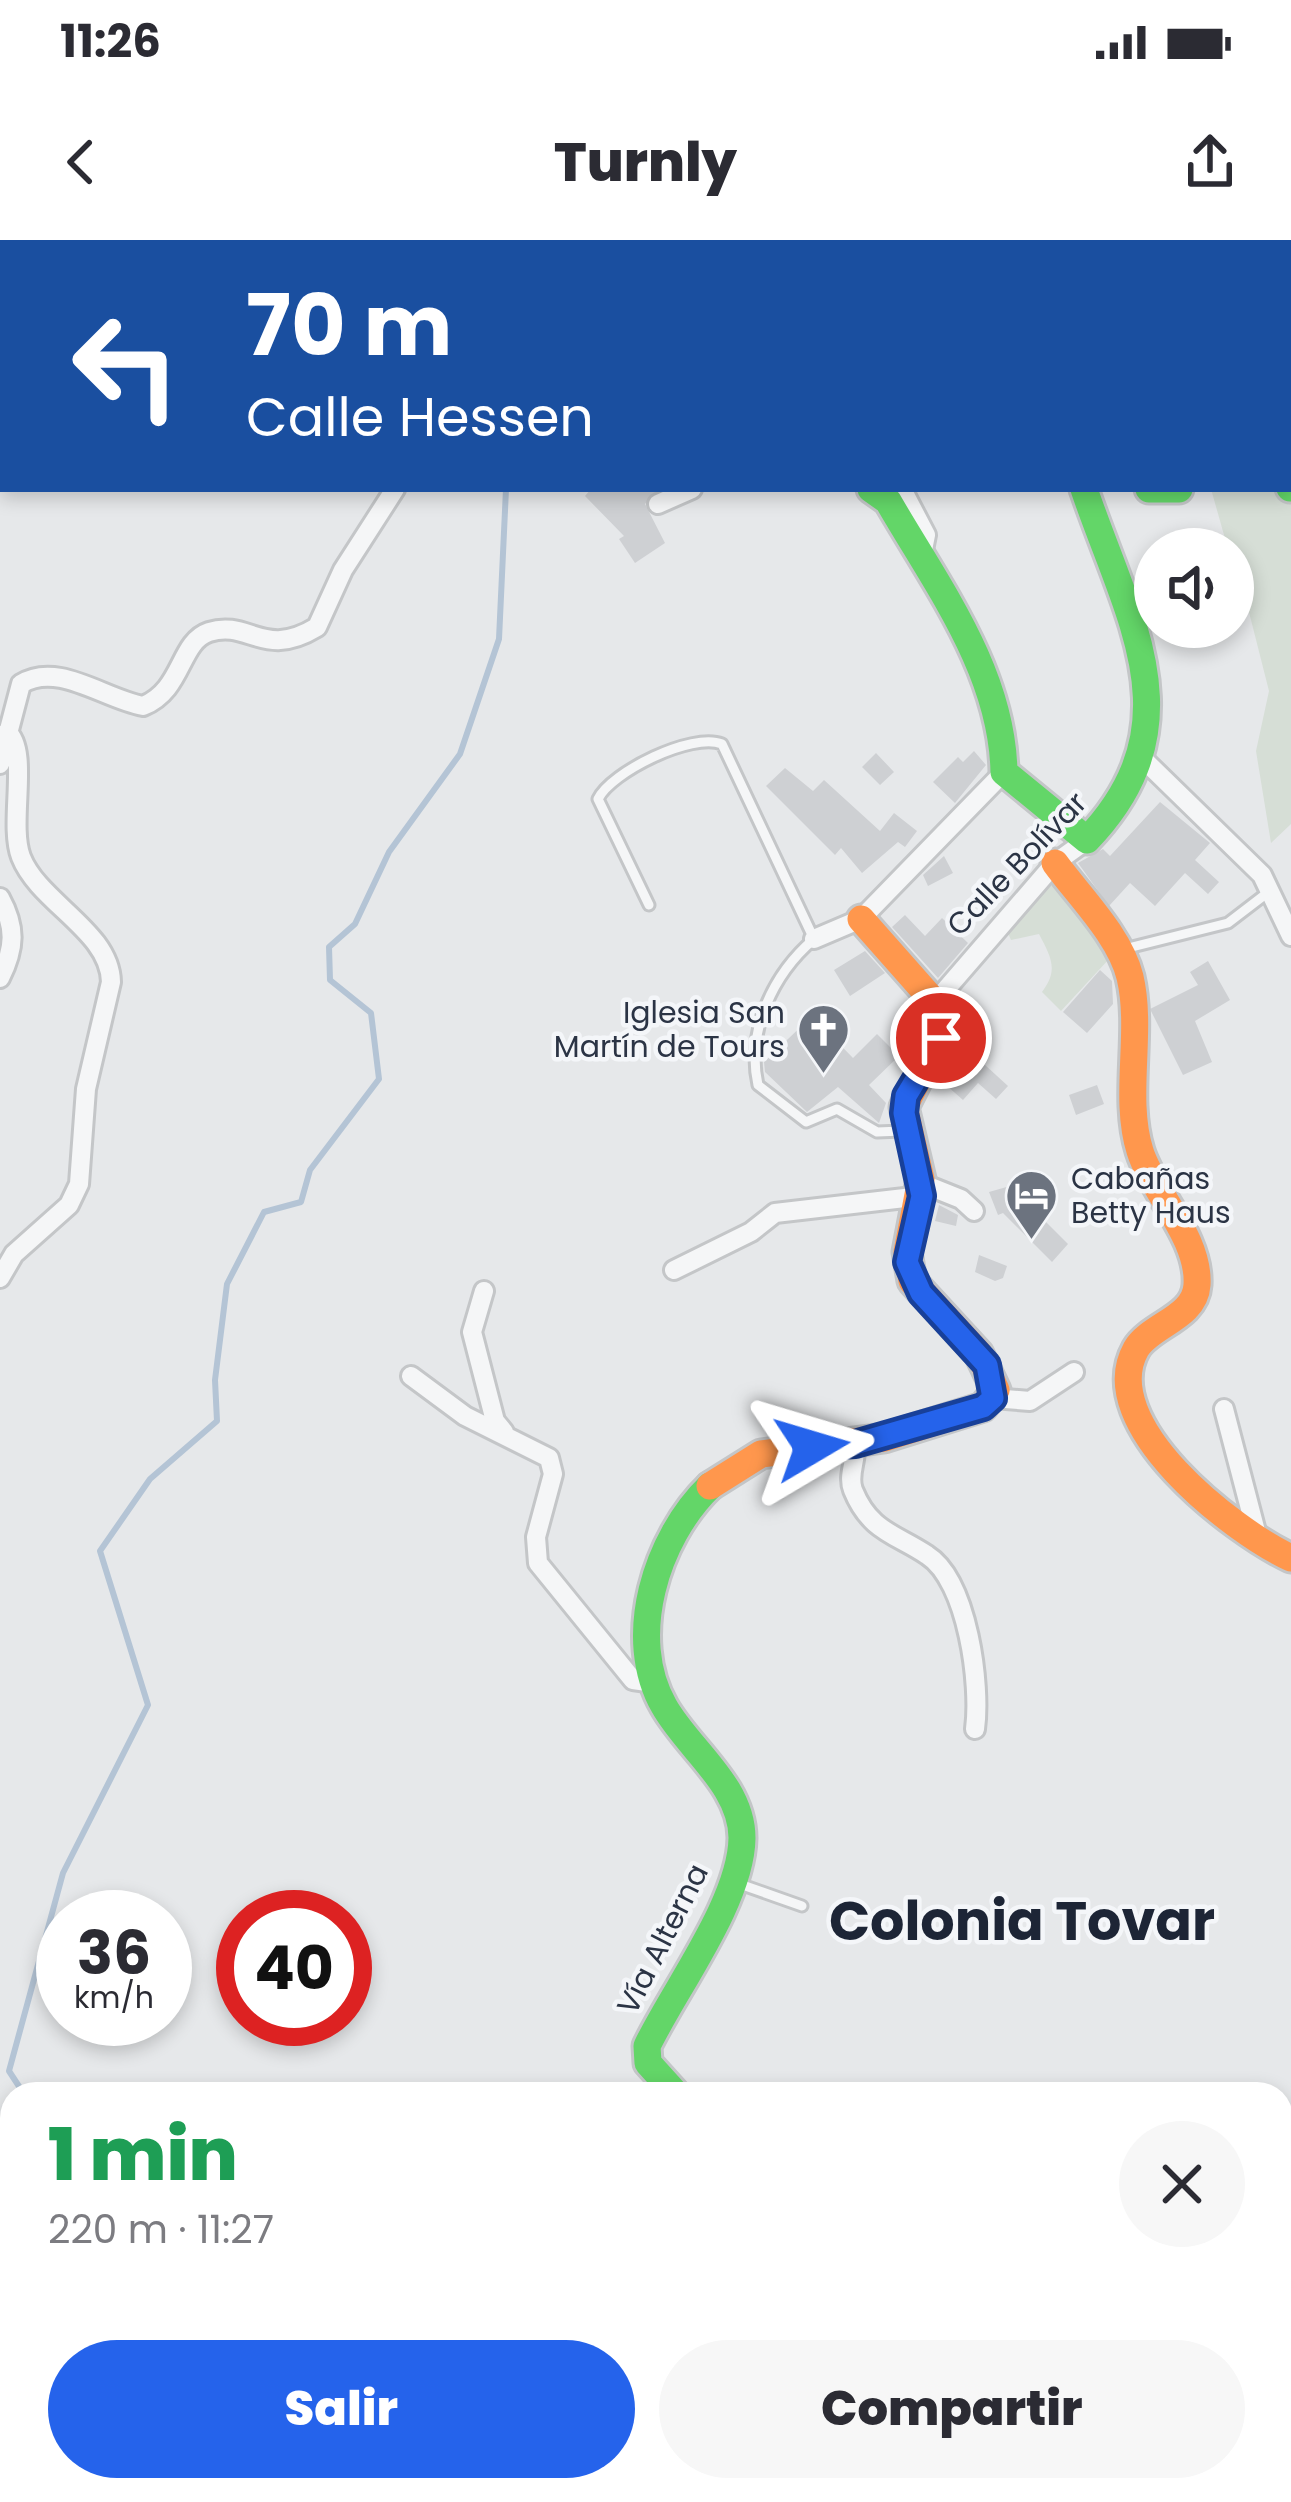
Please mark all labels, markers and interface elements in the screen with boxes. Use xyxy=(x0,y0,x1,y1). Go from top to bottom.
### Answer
text: 11:26 xyxy=(60,10,161,73)
text: Turnly xyxy=(554,124,737,200)
icon: back xyxy=(48,129,114,195)
icon: share xyxy=(1177,129,1243,195)
text: 70 m xyxy=(246,267,452,384)
icon: left xyxy=(48,288,204,444)
text: Calle Hessen xyxy=(246,379,594,455)
map controls xyxy=(1134,528,1254,648)
button: sound xyxy=(1134,528,1254,648)
street label: Calle Bolívar xyxy=(937,782,1097,945)
pin xyxy=(890,987,992,1089)
place label: Iglesia San Martín de Tours xyxy=(554,991,785,1068)
church icon: Iglesia San Martín de Tours xyxy=(796,1002,852,1076)
icon: arrive xyxy=(908,1005,974,1071)
place label: Cabañas Betty Haus xyxy=(1071,1157,1231,1234)
hotel icon: Cabañas Betty Haus xyxy=(1004,1168,1060,1242)
position arrow xyxy=(749,1384,875,1510)
street label: Vía Alterna xyxy=(606,1856,719,2021)
district label: Colonia Tovar xyxy=(829,1883,1215,1959)
speed limit sign: 40 xyxy=(216,1890,372,2046)
text: 36 xyxy=(77,1911,151,1995)
text: km/h xyxy=(74,1976,154,2019)
text: 1 min xyxy=(48,2104,238,2205)
button: close xyxy=(1119,2121,1245,2247)
text: 220 m · 11:27 xyxy=(48,2202,274,2257)
button: Salir xyxy=(48,2340,635,2478)
button: Compartir xyxy=(659,2340,1245,2478)

